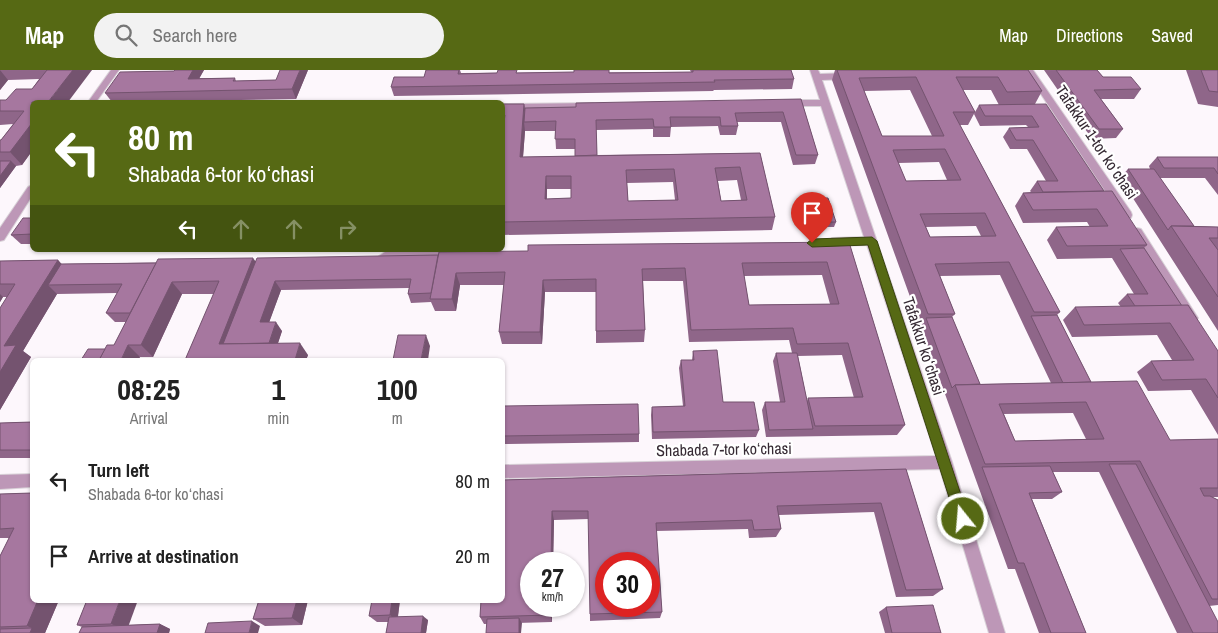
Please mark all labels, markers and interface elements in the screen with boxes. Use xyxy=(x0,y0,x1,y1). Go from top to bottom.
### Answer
search box xyxy=(94,13,444,58)
text: Map xyxy=(25,19,64,51)
icon: search xyxy=(112,21,140,49)
text: Search here xyxy=(152,22,237,48)
text: Map xyxy=(999,23,1028,48)
text: Directions xyxy=(1056,23,1123,48)
text: Saved xyxy=(1151,23,1193,48)
street label: Tafakkur 1-tor koʻchasi xyxy=(1051,81,1143,203)
text: 80 m xyxy=(128,114,193,161)
icon: left xyxy=(45,120,110,185)
text: Shabada 6-tor koʻchasi xyxy=(128,159,314,189)
pin xyxy=(791,192,833,243)
icon: arrive xyxy=(798,199,826,227)
icon: left xyxy=(174,215,202,243)
icon: ahead xyxy=(227,215,255,243)
icon: ahead xyxy=(280,215,308,243)
icon: right xyxy=(333,215,361,243)
street label: Tafakkur koʻchasi xyxy=(898,294,950,398)
text: 08:25 xyxy=(117,369,180,409)
text: 1 xyxy=(272,369,285,409)
text: 100 xyxy=(377,369,418,409)
text: Arrival xyxy=(130,407,168,429)
text: min xyxy=(267,407,289,429)
text: m xyxy=(392,407,403,429)
street label: Shabada 7-tor koʻchasi xyxy=(656,437,792,461)
text: Turn left xyxy=(88,457,149,483)
icon: left xyxy=(45,467,73,495)
text: 80 m xyxy=(455,468,490,494)
text: Shabada 6-tor koʻchasi xyxy=(88,483,224,505)
position arrow xyxy=(936,492,988,544)
icon: arrive xyxy=(45,542,73,570)
text: Arrive at destination xyxy=(88,543,239,569)
text: 20 m xyxy=(455,543,490,569)
speed limit sign: 30 xyxy=(595,552,660,617)
text: 27 xyxy=(541,561,564,595)
text: km/h xyxy=(542,589,563,605)

